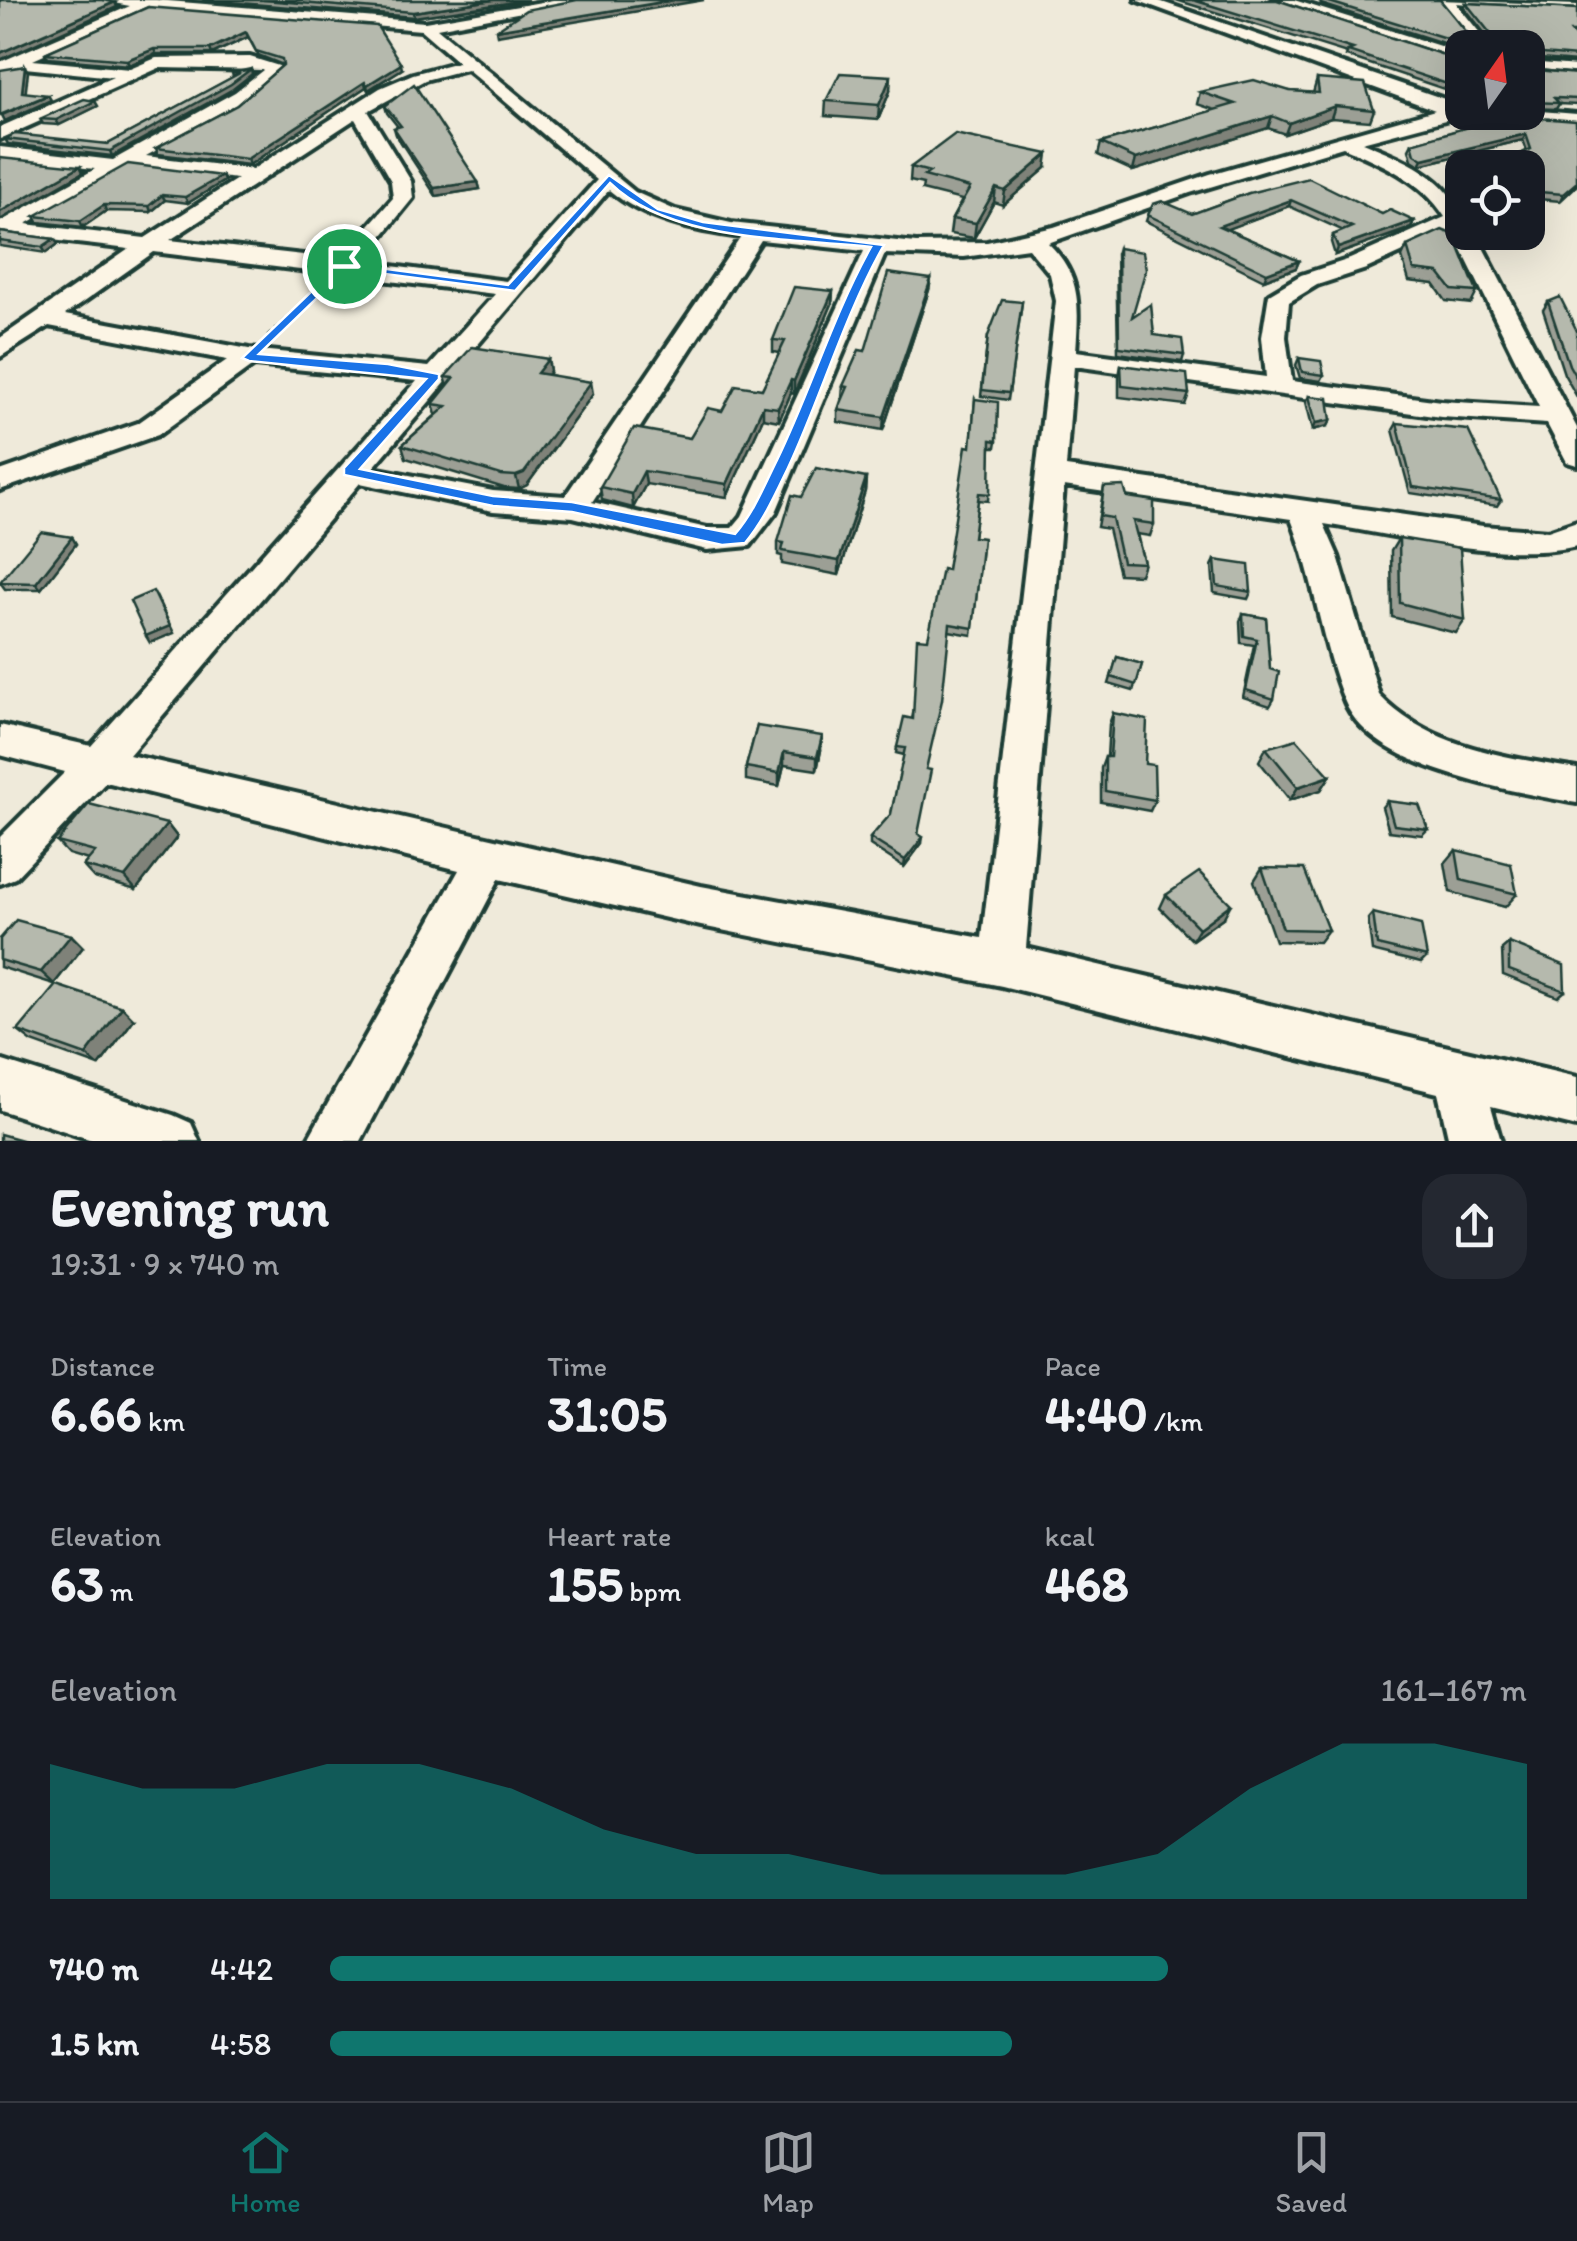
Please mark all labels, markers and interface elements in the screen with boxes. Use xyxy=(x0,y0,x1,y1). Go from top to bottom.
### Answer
north arrow xyxy=(1445,30,1545,130)
map controls xyxy=(1445,30,1545,250)
button: locate xyxy=(1445,150,1545,250)
pin xyxy=(302,224,387,309)
icon: arrive xyxy=(317,239,372,294)
text: Evening run xyxy=(50,1174,329,1240)
button: share xyxy=(1422,1174,1527,1279)
text: 19:31 · 9 × 740 m xyxy=(50,1245,280,1283)
text: Distance xyxy=(50,1349,155,1383)
text: Time xyxy=(547,1349,607,1383)
text: Pace xyxy=(1045,1349,1101,1383)
text: 6.66 xyxy=(50,1383,142,1444)
text: 31:05 xyxy=(547,1383,667,1444)
text: 4:40 xyxy=(1045,1383,1148,1444)
text: km xyxy=(142,1404,185,1438)
text: /km xyxy=(1148,1404,1203,1438)
text: Elevation xyxy=(50,1519,161,1553)
text: Heart rate xyxy=(547,1519,671,1553)
text: kcal xyxy=(1045,1519,1094,1553)
text: 63 xyxy=(50,1553,104,1614)
text: 155 xyxy=(547,1553,623,1614)
text: 468 xyxy=(1045,1553,1129,1614)
text: m xyxy=(104,1574,134,1608)
text: bpm xyxy=(623,1574,681,1608)
text: Elevation xyxy=(50,1671,177,1709)
text: 161–167 m xyxy=(1381,1671,1527,1709)
text: 740 m xyxy=(50,1950,139,1988)
text: 4:42 xyxy=(210,1950,273,1988)
text: 1.5 km xyxy=(50,2025,139,2063)
text: 4:58 xyxy=(210,2025,271,2063)
tab: Home xyxy=(230,2125,301,2219)
tab: Map xyxy=(761,2125,816,2219)
tab: Saved xyxy=(1276,2125,1347,2219)

